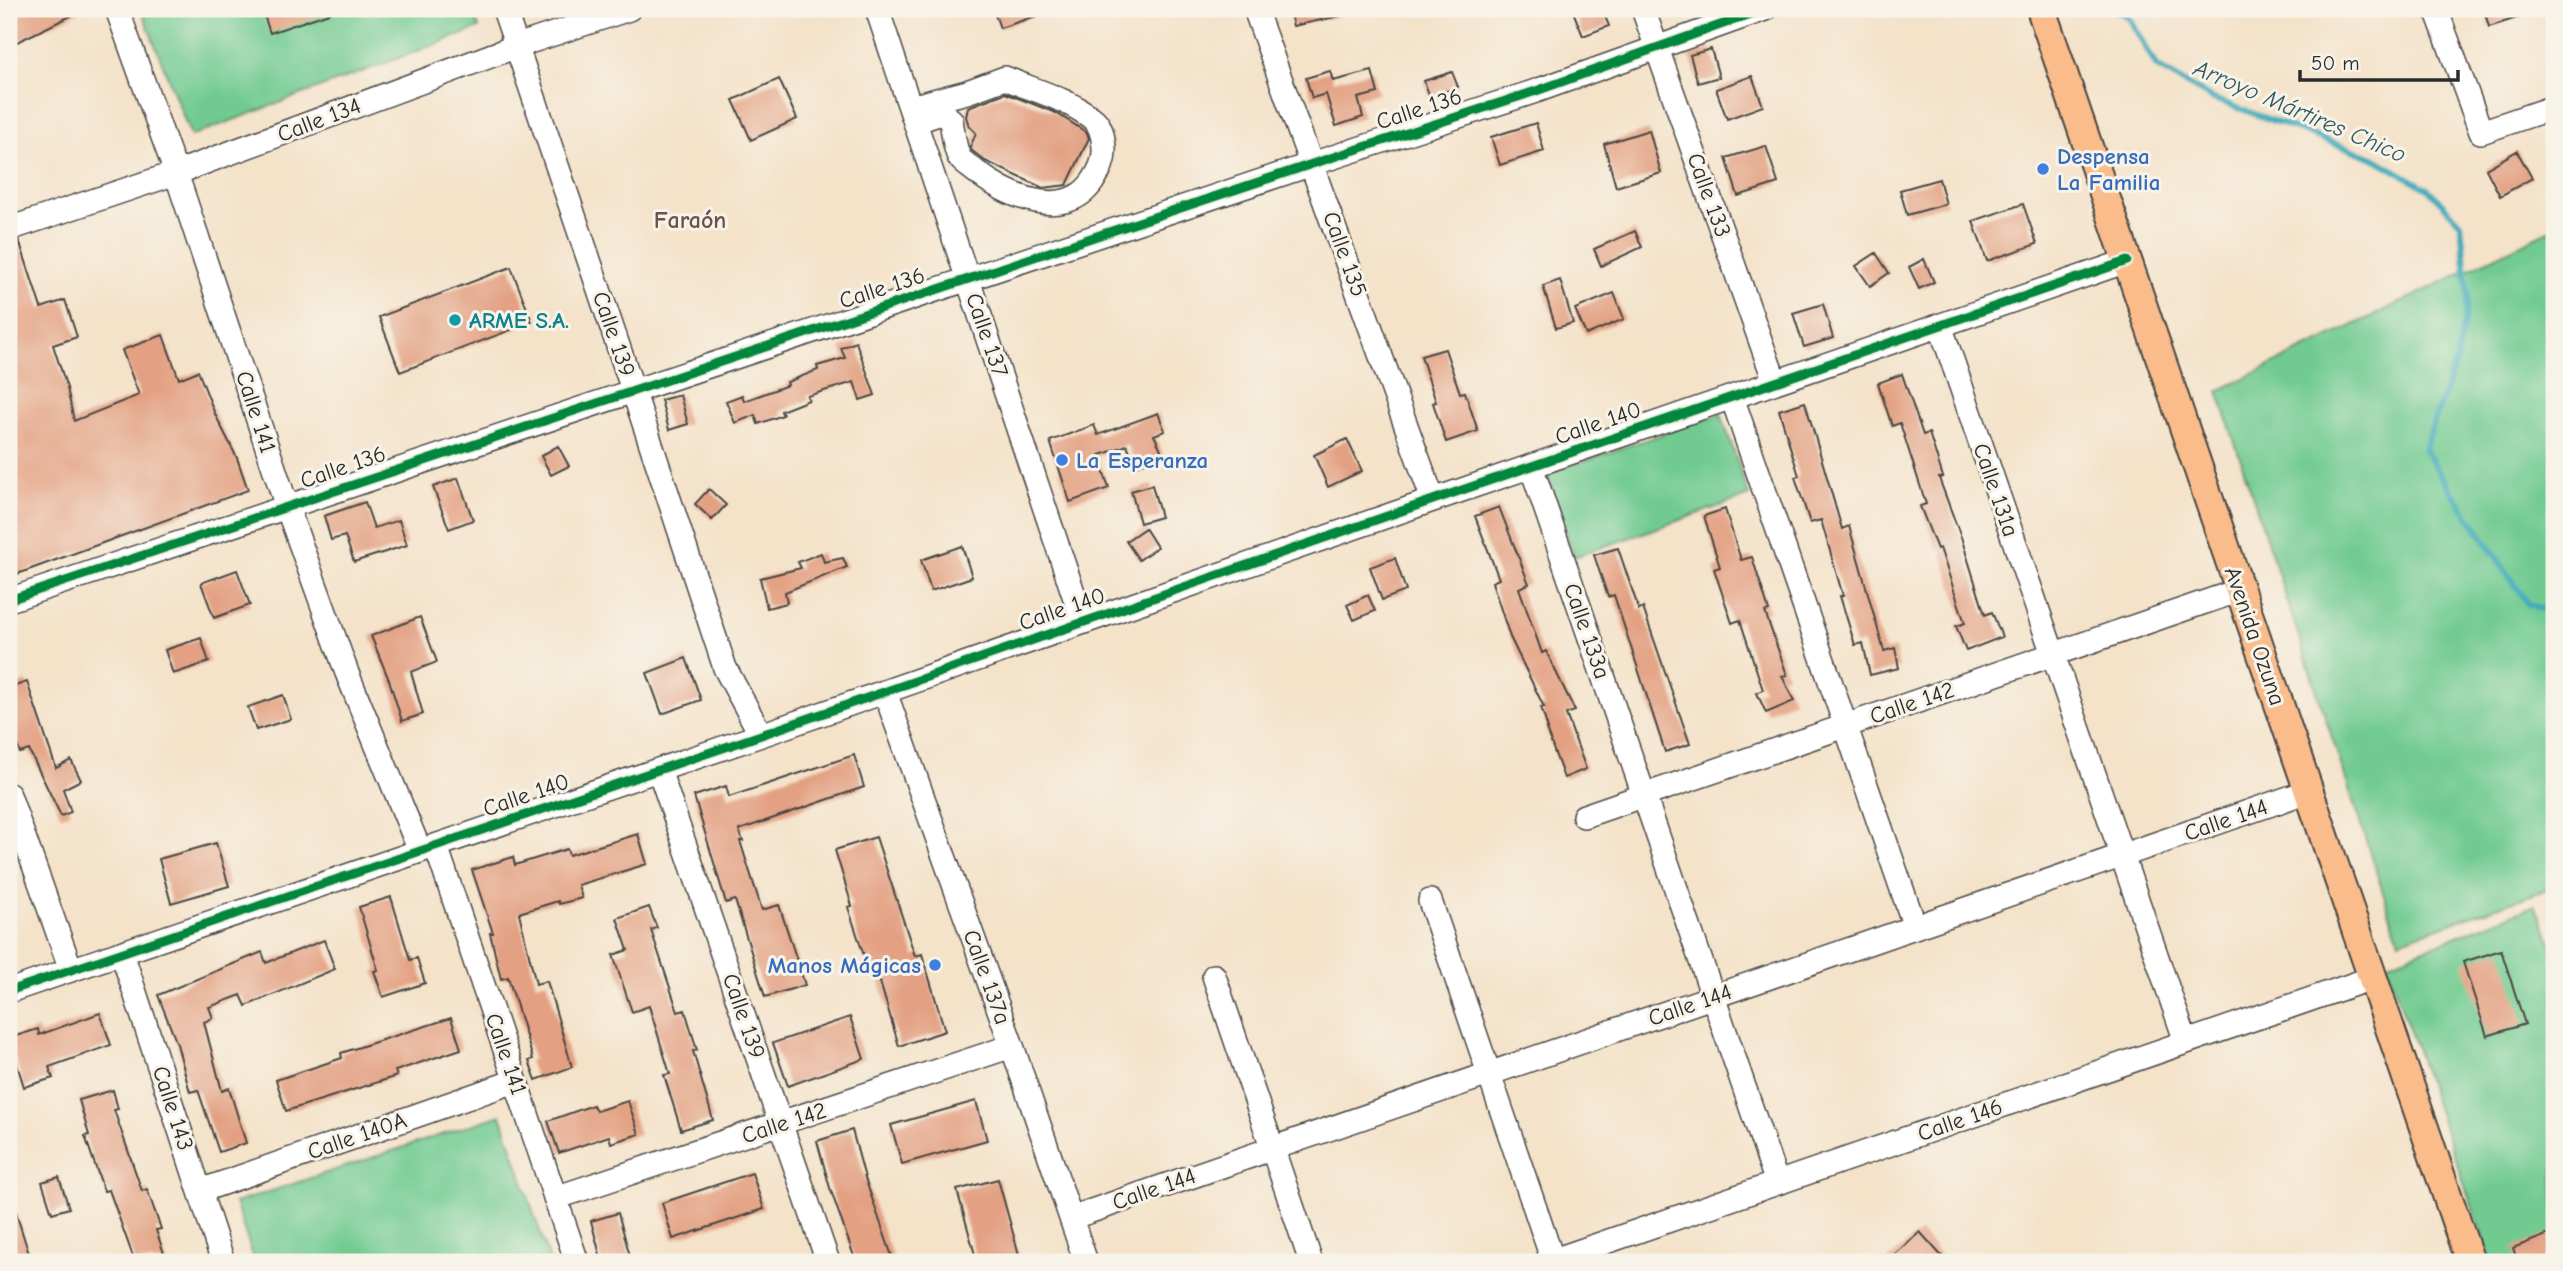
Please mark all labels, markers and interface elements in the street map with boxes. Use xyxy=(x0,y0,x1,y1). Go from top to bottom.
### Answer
scale bar xyxy=(2300,38,2458,82)
text: 50 m xyxy=(2311,51,2360,75)
water label: Arroyo Mártires Chico xyxy=(2189,53,2410,168)
street label: Calle 136 xyxy=(1373,82,1465,136)
street label: Calle 134 xyxy=(273,92,365,148)
place label: Despensa La Familia xyxy=(2057,143,2160,196)
street label: Calle 133 xyxy=(1681,149,1737,241)
marker: Despensa La Familia xyxy=(2035,161,2051,177)
district label: Faraón xyxy=(654,206,726,234)
street label: Calle 135 xyxy=(1317,208,1373,300)
street label: Calle 136 xyxy=(836,261,928,315)
street label: Calle 139 xyxy=(587,288,641,380)
street label: Calle 137 xyxy=(960,290,1014,381)
place label: ARME S.A. xyxy=(469,307,569,334)
marker: ARME S.A. xyxy=(447,312,463,328)
street label: Calle 141 xyxy=(230,368,282,456)
street label: Calle 140 xyxy=(1551,396,1645,450)
street label: Calle 136 xyxy=(297,440,389,494)
street label: Calle 131a xyxy=(1967,440,2025,540)
place label: La Esperanza xyxy=(1076,447,1208,474)
marker: La Esperanza xyxy=(1054,452,1070,468)
street label: Avenida Ozuna xyxy=(2219,563,2291,709)
street label: Calle 133a xyxy=(1558,580,1616,682)
street label: Calle 140 xyxy=(1015,582,1109,636)
street label: Calle 142 xyxy=(1866,676,1958,730)
street label: Calle 140 xyxy=(479,768,573,822)
street label: Calle 144 xyxy=(2181,793,2271,847)
street label: Calle 137a xyxy=(957,926,1017,1028)
place label: Manos Mágicas xyxy=(768,952,921,979)
marker: Manos Mágicas xyxy=(927,957,943,973)
street label: Calle 139 xyxy=(717,970,771,1062)
street label: Calle 144 xyxy=(1645,978,1735,1032)
street label: Calle 141 xyxy=(479,1010,533,1098)
street label: Calle 143 xyxy=(147,1062,199,1154)
street label: Calle 146 xyxy=(1914,1093,2006,1147)
street label: Calle 142 xyxy=(738,1097,830,1149)
street label: Calle 140A xyxy=(304,1106,410,1166)
street label: Calle 144 xyxy=(1109,1162,1199,1216)

